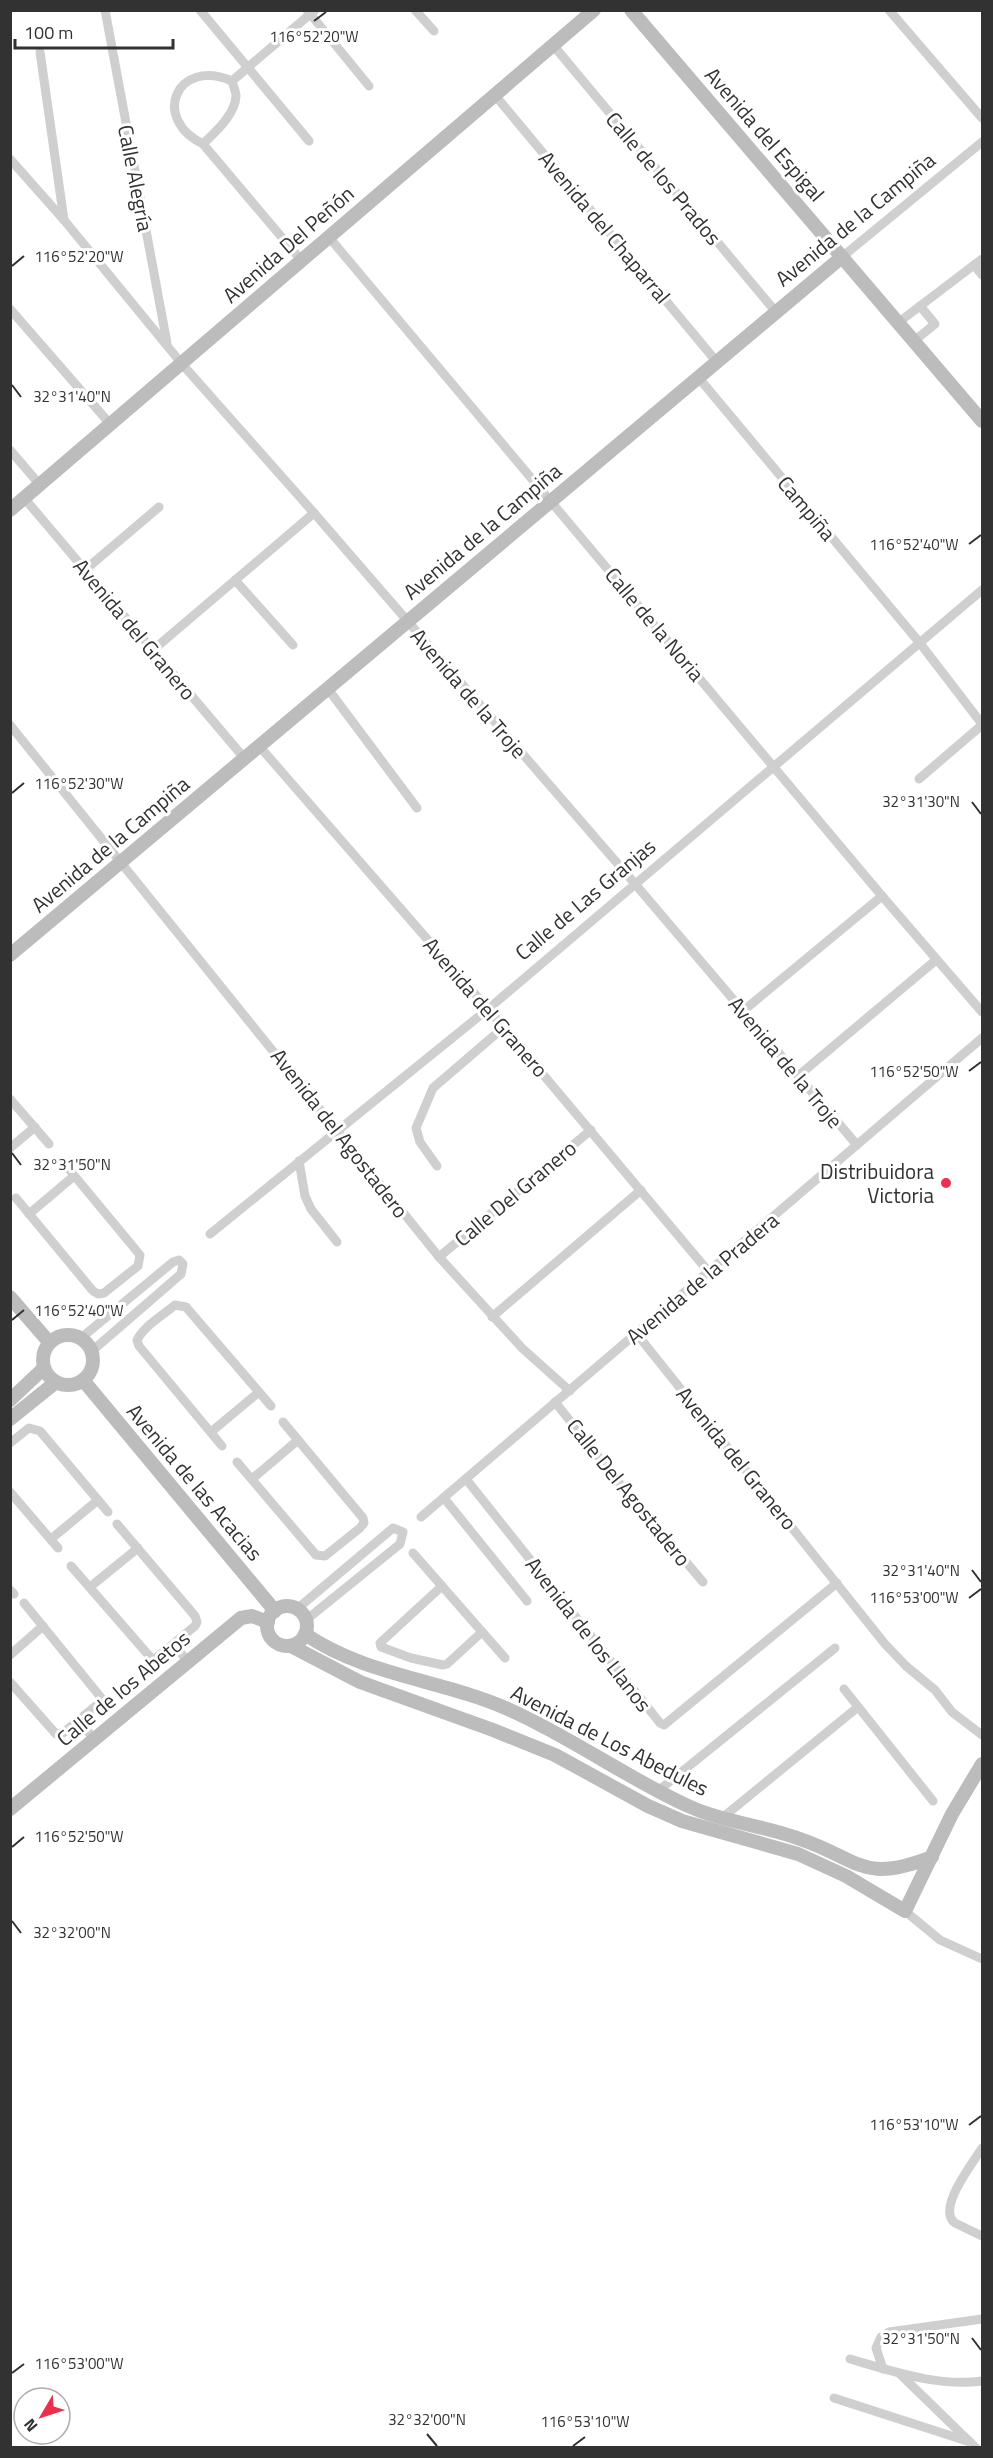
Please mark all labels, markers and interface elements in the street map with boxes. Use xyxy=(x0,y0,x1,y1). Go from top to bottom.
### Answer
scale bar xyxy=(15,12,172,50)
text: 100 m xyxy=(24,19,73,46)
text: 116°52'20"W xyxy=(269,25,359,48)
street label: Avenida del Espigal xyxy=(697,60,833,208)
street label: Calle de los Prados xyxy=(598,104,730,252)
street label: Calle Alegría xyxy=(110,122,162,235)
street label: Avenida del Chaparral xyxy=(531,144,679,310)
street label: Avenida de la Campiña xyxy=(768,144,942,294)
street label: Avenida Del Peñón xyxy=(215,178,361,310)
text: 116°52'20"W xyxy=(34,245,124,268)
text: 32°31'40"N xyxy=(33,385,111,408)
street label: Avenida de la Campiña xyxy=(396,455,569,607)
street label: Campiña xyxy=(770,468,844,548)
text: 116°52'40"W xyxy=(869,533,959,556)
street label: Avenida del Granero xyxy=(66,551,204,707)
street label: Calle de la Noria xyxy=(598,560,713,689)
street label: Avenida de la Troje xyxy=(403,621,535,765)
street label: Avenida de la Campiña xyxy=(24,768,197,920)
text: 116°52'30"W xyxy=(34,772,124,795)
text: 32°31'30"N xyxy=(882,790,960,813)
street label: Calle de Las Granjas xyxy=(508,830,662,968)
street label: Avenida del Granero xyxy=(416,930,556,1084)
street label: Avenida de la Troje xyxy=(721,989,851,1135)
street label: Avenida del Agostadero xyxy=(263,1041,417,1225)
text: 116°52'50"W xyxy=(869,1060,959,1083)
street label: Calle Del Granero xyxy=(447,1132,583,1254)
text: 32°31'50"N xyxy=(33,1153,111,1176)
place label: Distribuidora Victoria xyxy=(820,1155,934,1211)
marker: Distribuidora Victoria xyxy=(939,1176,953,1190)
street label: Avenida de la Pradera xyxy=(619,1204,786,1352)
text: 116°52'40"W xyxy=(34,1299,124,1322)
street label: Avenida del Granero xyxy=(669,1379,805,1537)
street label: Avenida de las Acacias xyxy=(119,1396,271,1568)
street label: Calle Del Agostadero xyxy=(559,1411,699,1573)
street label: Avenida de los Llanos xyxy=(518,1550,660,1718)
text: 32°31'40"N xyxy=(882,1559,960,1582)
text: 116°53'00"W xyxy=(869,1586,959,1609)
street label: Calle de los Abetos xyxy=(49,1622,197,1754)
street label: Avenida de Los Abedules xyxy=(506,1676,714,1804)
text: 116°52'50"W xyxy=(34,1825,124,1848)
text: 32°32'00"N xyxy=(33,1921,111,1944)
text: 116°53'10"W xyxy=(869,2113,959,2136)
text: 32°31'50"N xyxy=(882,2327,960,2350)
text: 116°53'00"W xyxy=(34,2352,124,2375)
north arrow xyxy=(12,2386,72,2446)
text: 32°32'00"N xyxy=(388,2408,466,2431)
text: 116°53'10"W xyxy=(540,2410,630,2433)
text: N xyxy=(18,2414,43,2437)

